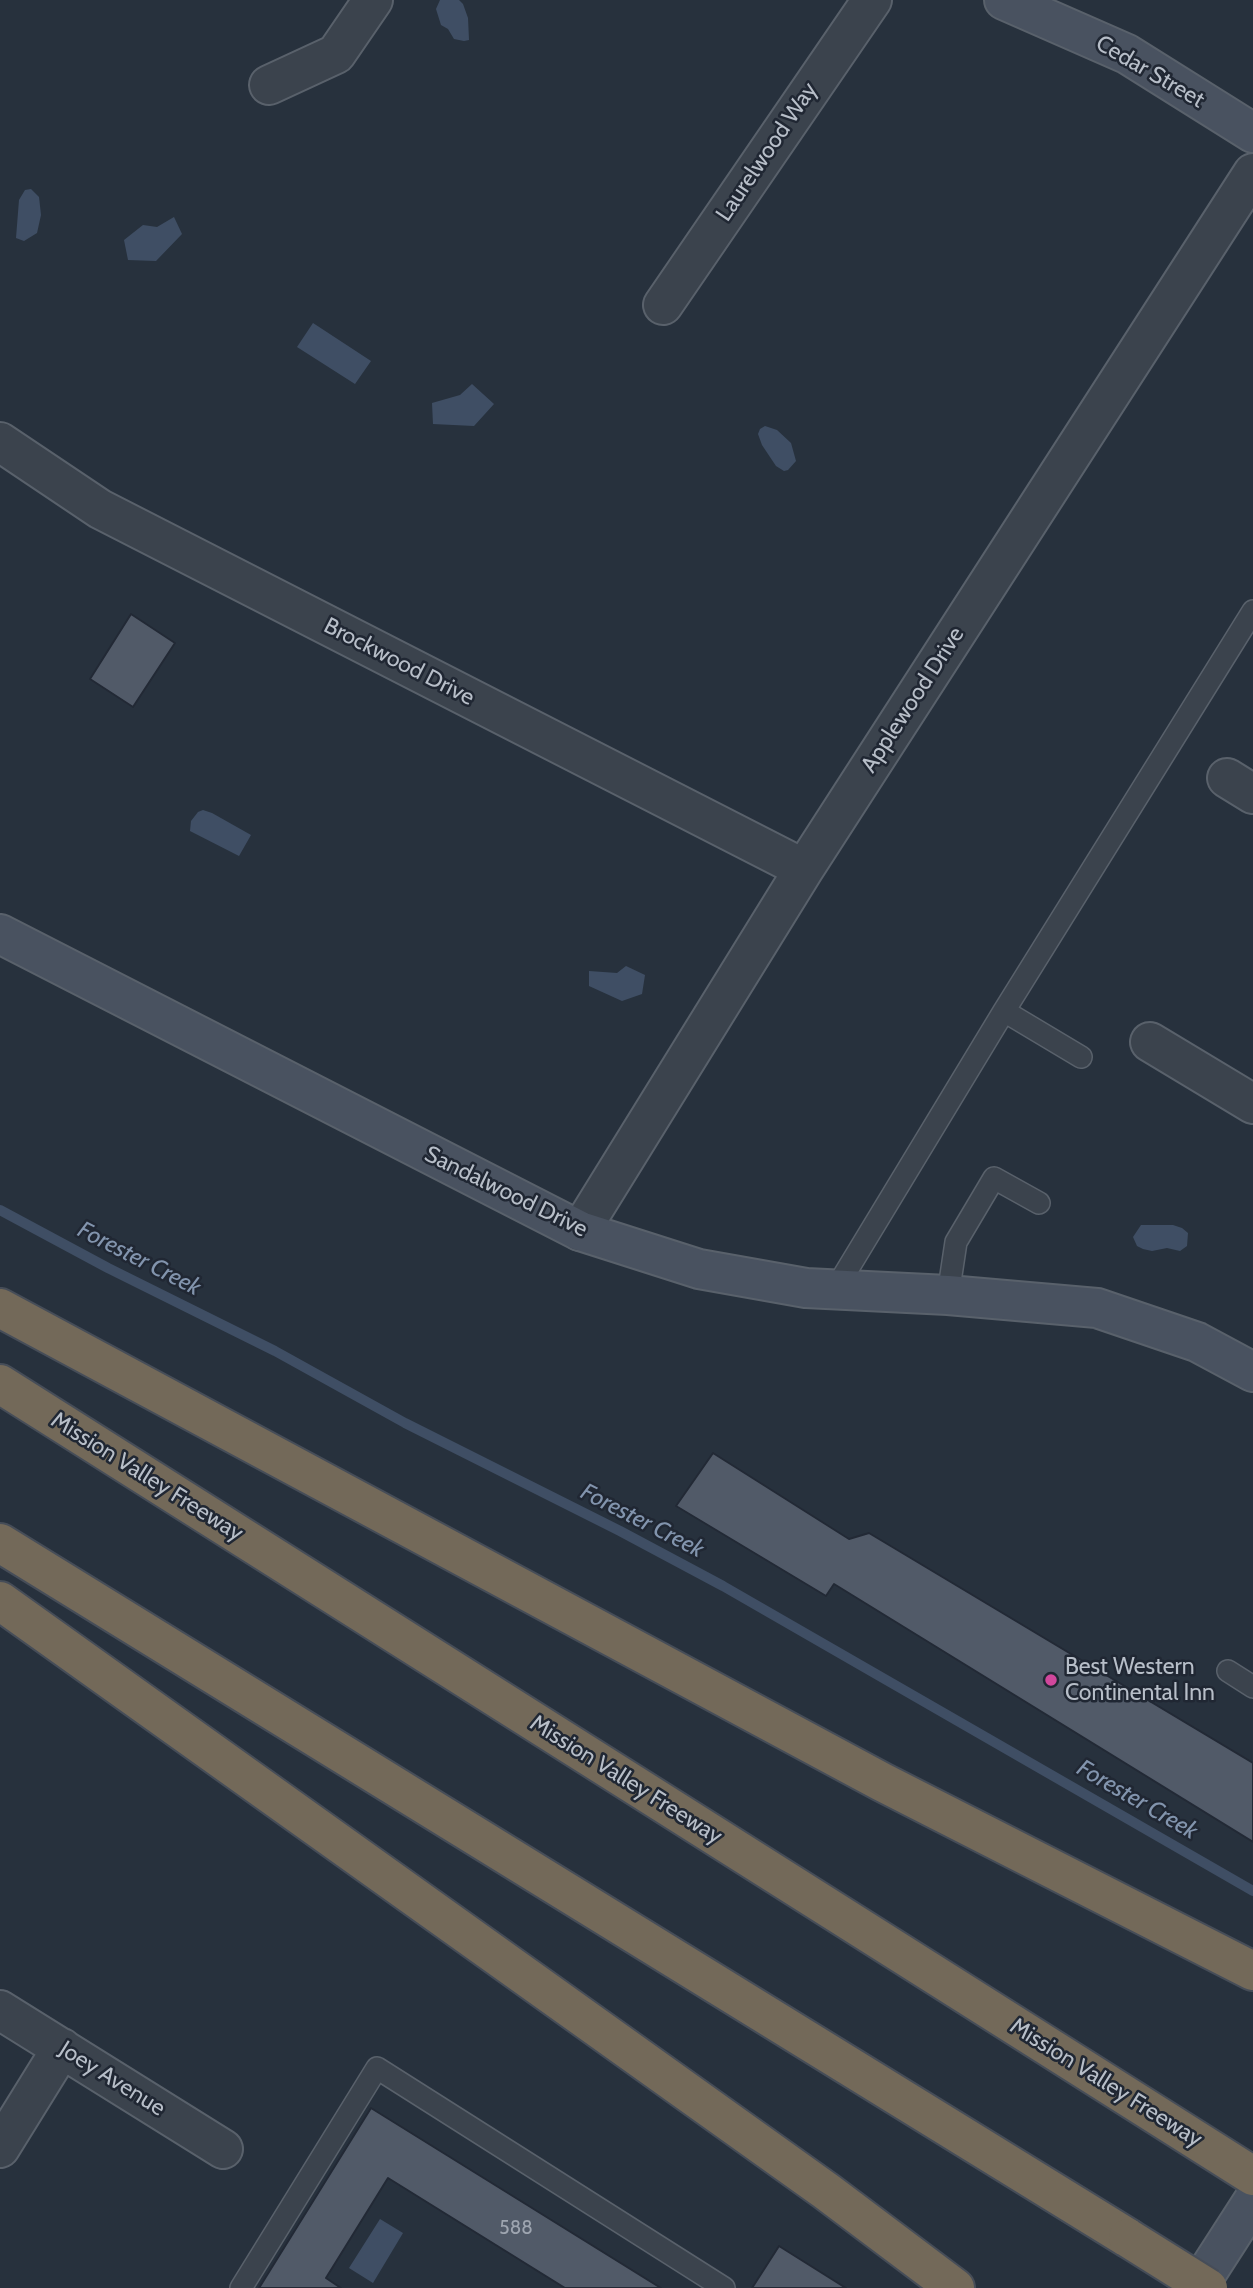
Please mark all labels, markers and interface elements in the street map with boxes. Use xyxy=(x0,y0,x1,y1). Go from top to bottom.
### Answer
street label: Cedar Street xyxy=(1091,30,1209,114)
street label: Laurelwood Way xyxy=(710,77,824,227)
street label: Brockwood Drive xyxy=(319,612,479,712)
street label: Applewood Drive xyxy=(856,622,970,778)
street label: Sandalwood Drive xyxy=(420,1141,592,1243)
water label: Forester Creek xyxy=(73,1216,205,1302)
street label: Mission Valley Freeway xyxy=(46,1407,248,1547)
water label: Forester Creek xyxy=(576,1478,708,1564)
place label: Best Western Continental Inn xyxy=(1065,1653,1215,1707)
marker: Best Western Continental Inn xyxy=(1043,1672,1059,1688)
street label: Mission Valley Freeway xyxy=(525,1710,727,1850)
water label: Forester Creek xyxy=(1072,1754,1202,1846)
street label: Mission Valley Freeway xyxy=(1005,2013,1207,2153)
street label: Joey Avenue xyxy=(54,2036,170,2122)
house number: 588 xyxy=(499,2217,533,2239)

